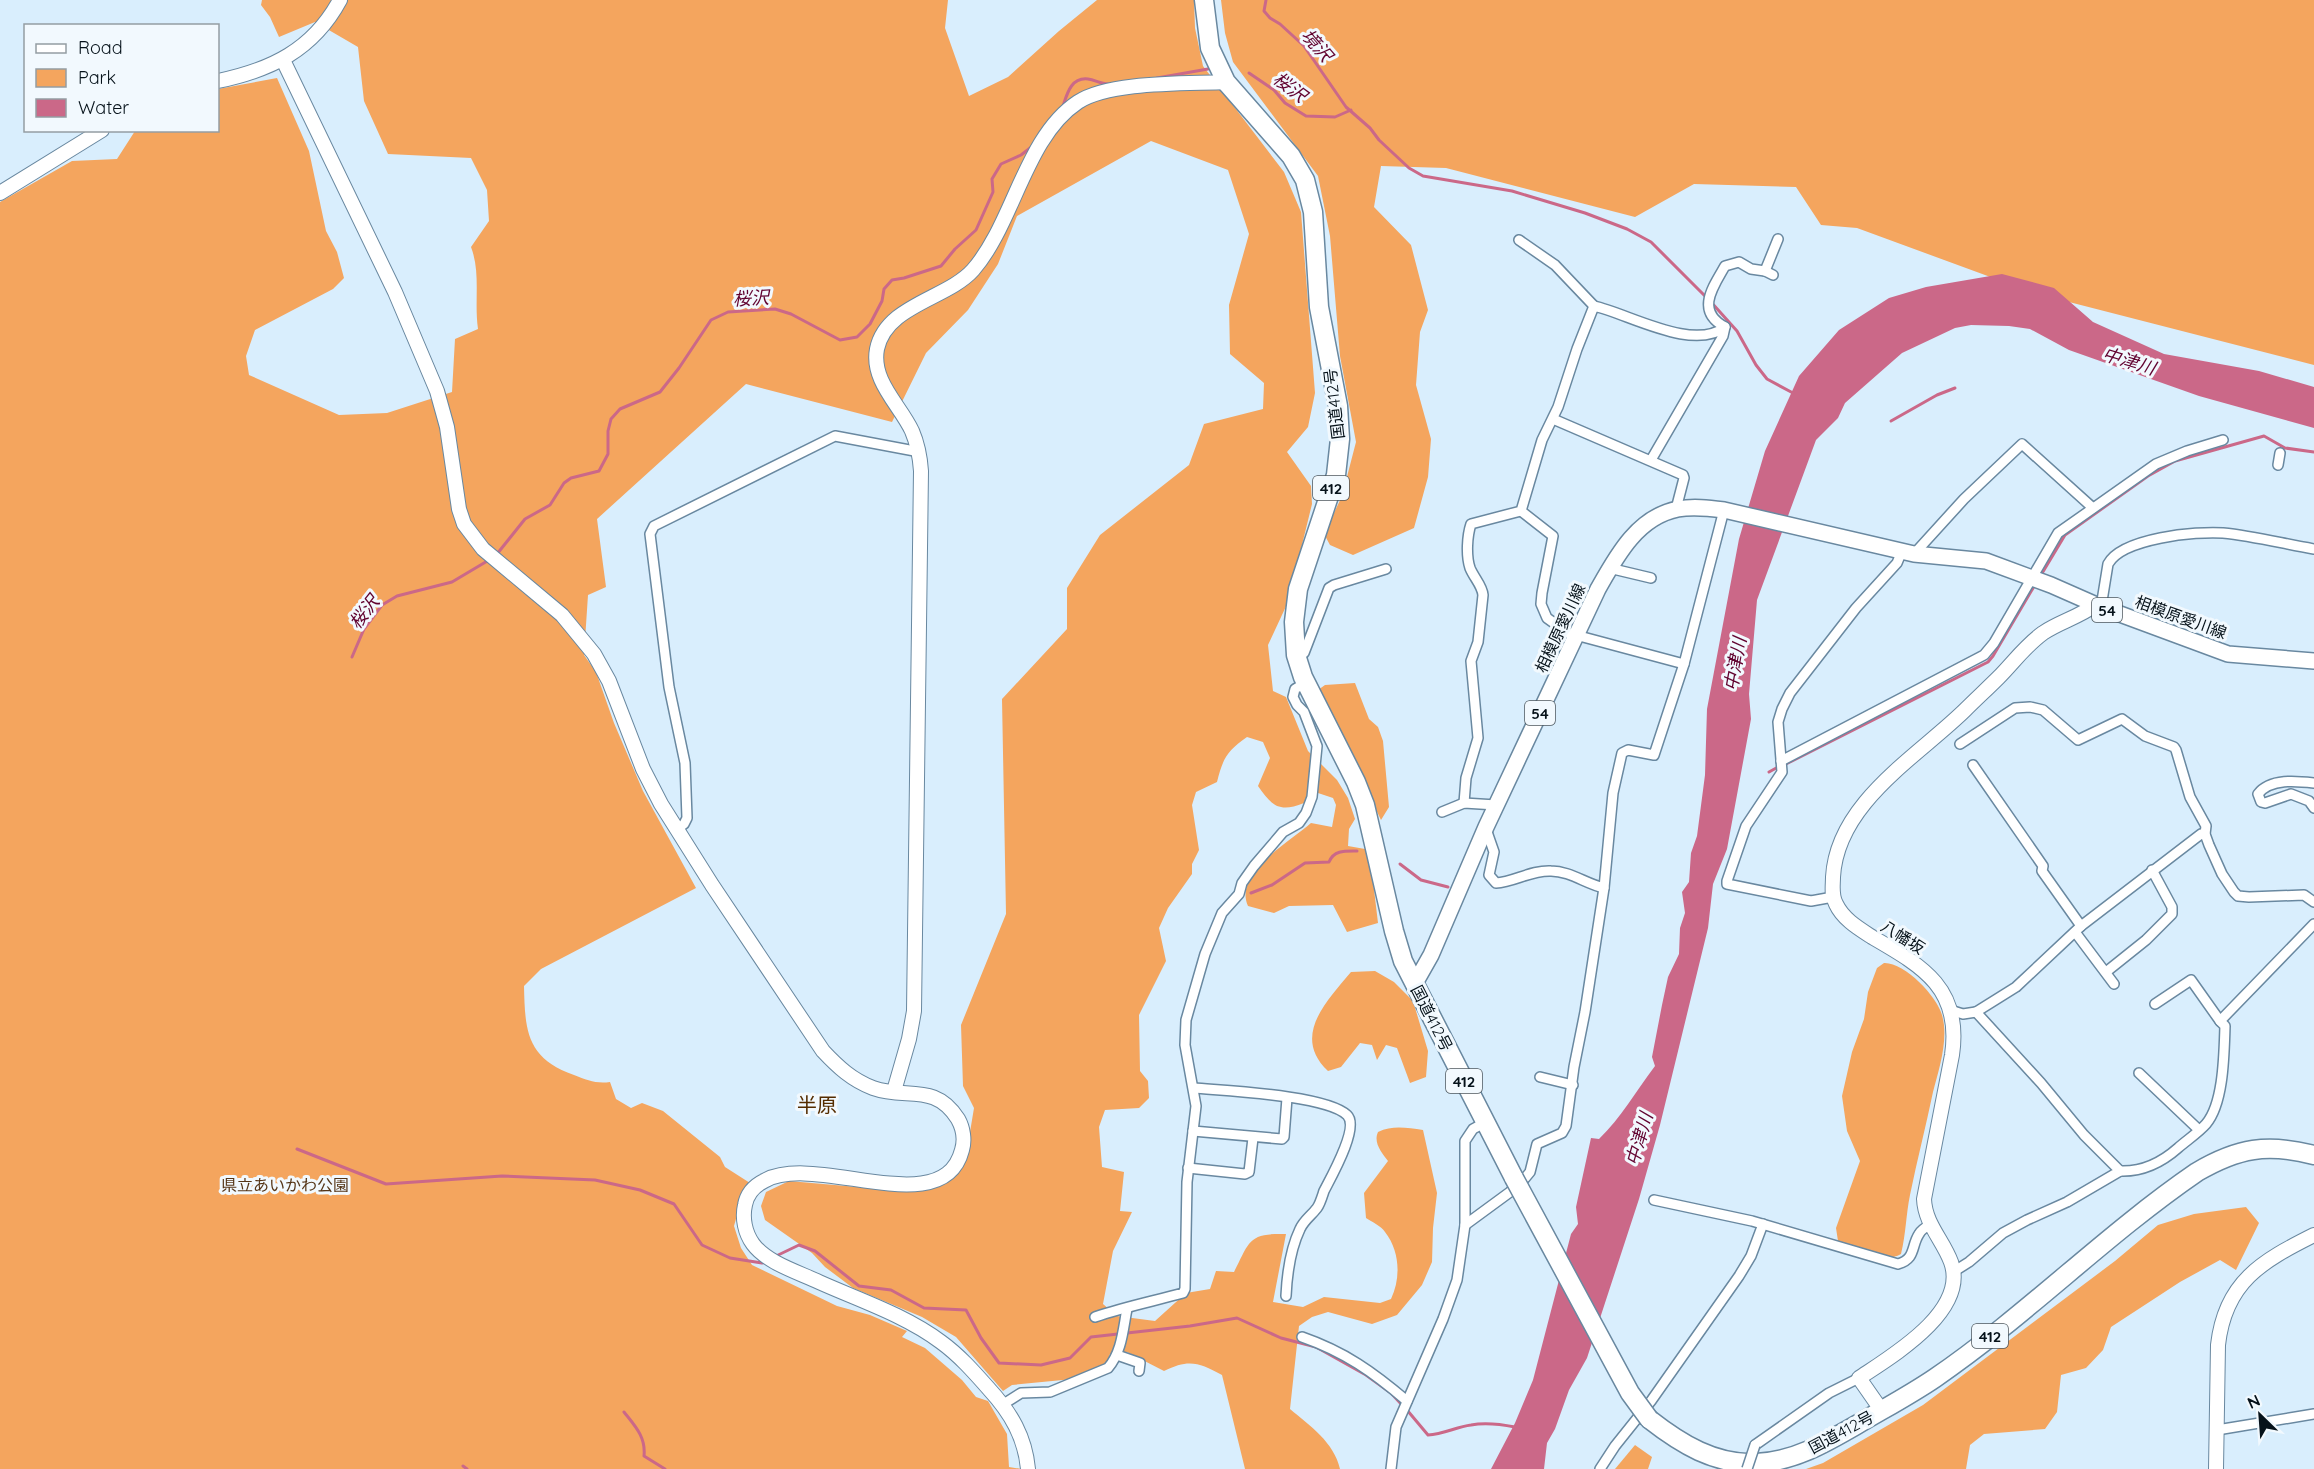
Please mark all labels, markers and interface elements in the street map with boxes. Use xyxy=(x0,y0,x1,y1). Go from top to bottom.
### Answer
legend xyxy=(24,24,219,132)
water label: 境沢 xyxy=(1297,24,1339,68)
text: Road xyxy=(78,36,123,59)
text: Park xyxy=(78,66,116,89)
water label: 桜沢 xyxy=(1269,67,1313,108)
text: Water xyxy=(78,96,129,119)
water label: 桜沢 xyxy=(732,285,772,310)
water label: 中津川 xyxy=(2100,342,2160,380)
street label: 国道412号 xyxy=(1320,367,1348,441)
road number: 412 xyxy=(1313,476,1349,500)
street label: 相模原愛川線 xyxy=(1531,580,1589,676)
water label: 桜沢 xyxy=(344,589,385,633)
street label: 相模原愛川線 xyxy=(2132,591,2230,643)
road number: 54 xyxy=(2092,598,2122,622)
water label: 中津川 xyxy=(1719,633,1751,693)
road number: 54 xyxy=(1525,701,1555,725)
street label: 八幡坂 xyxy=(1877,916,1929,958)
street label: 国道412号 xyxy=(1407,982,1457,1054)
road number: 412 xyxy=(1446,1069,1482,1093)
district label: 半原 xyxy=(797,1092,837,1117)
water label: 中津川 xyxy=(1621,1108,1658,1168)
park label: 県立あいかわ公園 xyxy=(221,1175,349,1195)
road number: 412 xyxy=(1972,1324,2008,1348)
north arrow xyxy=(2230,1385,2290,1445)
text: N xyxy=(2244,1390,2263,1413)
street label: 国道412号 xyxy=(1805,1406,1877,1458)

